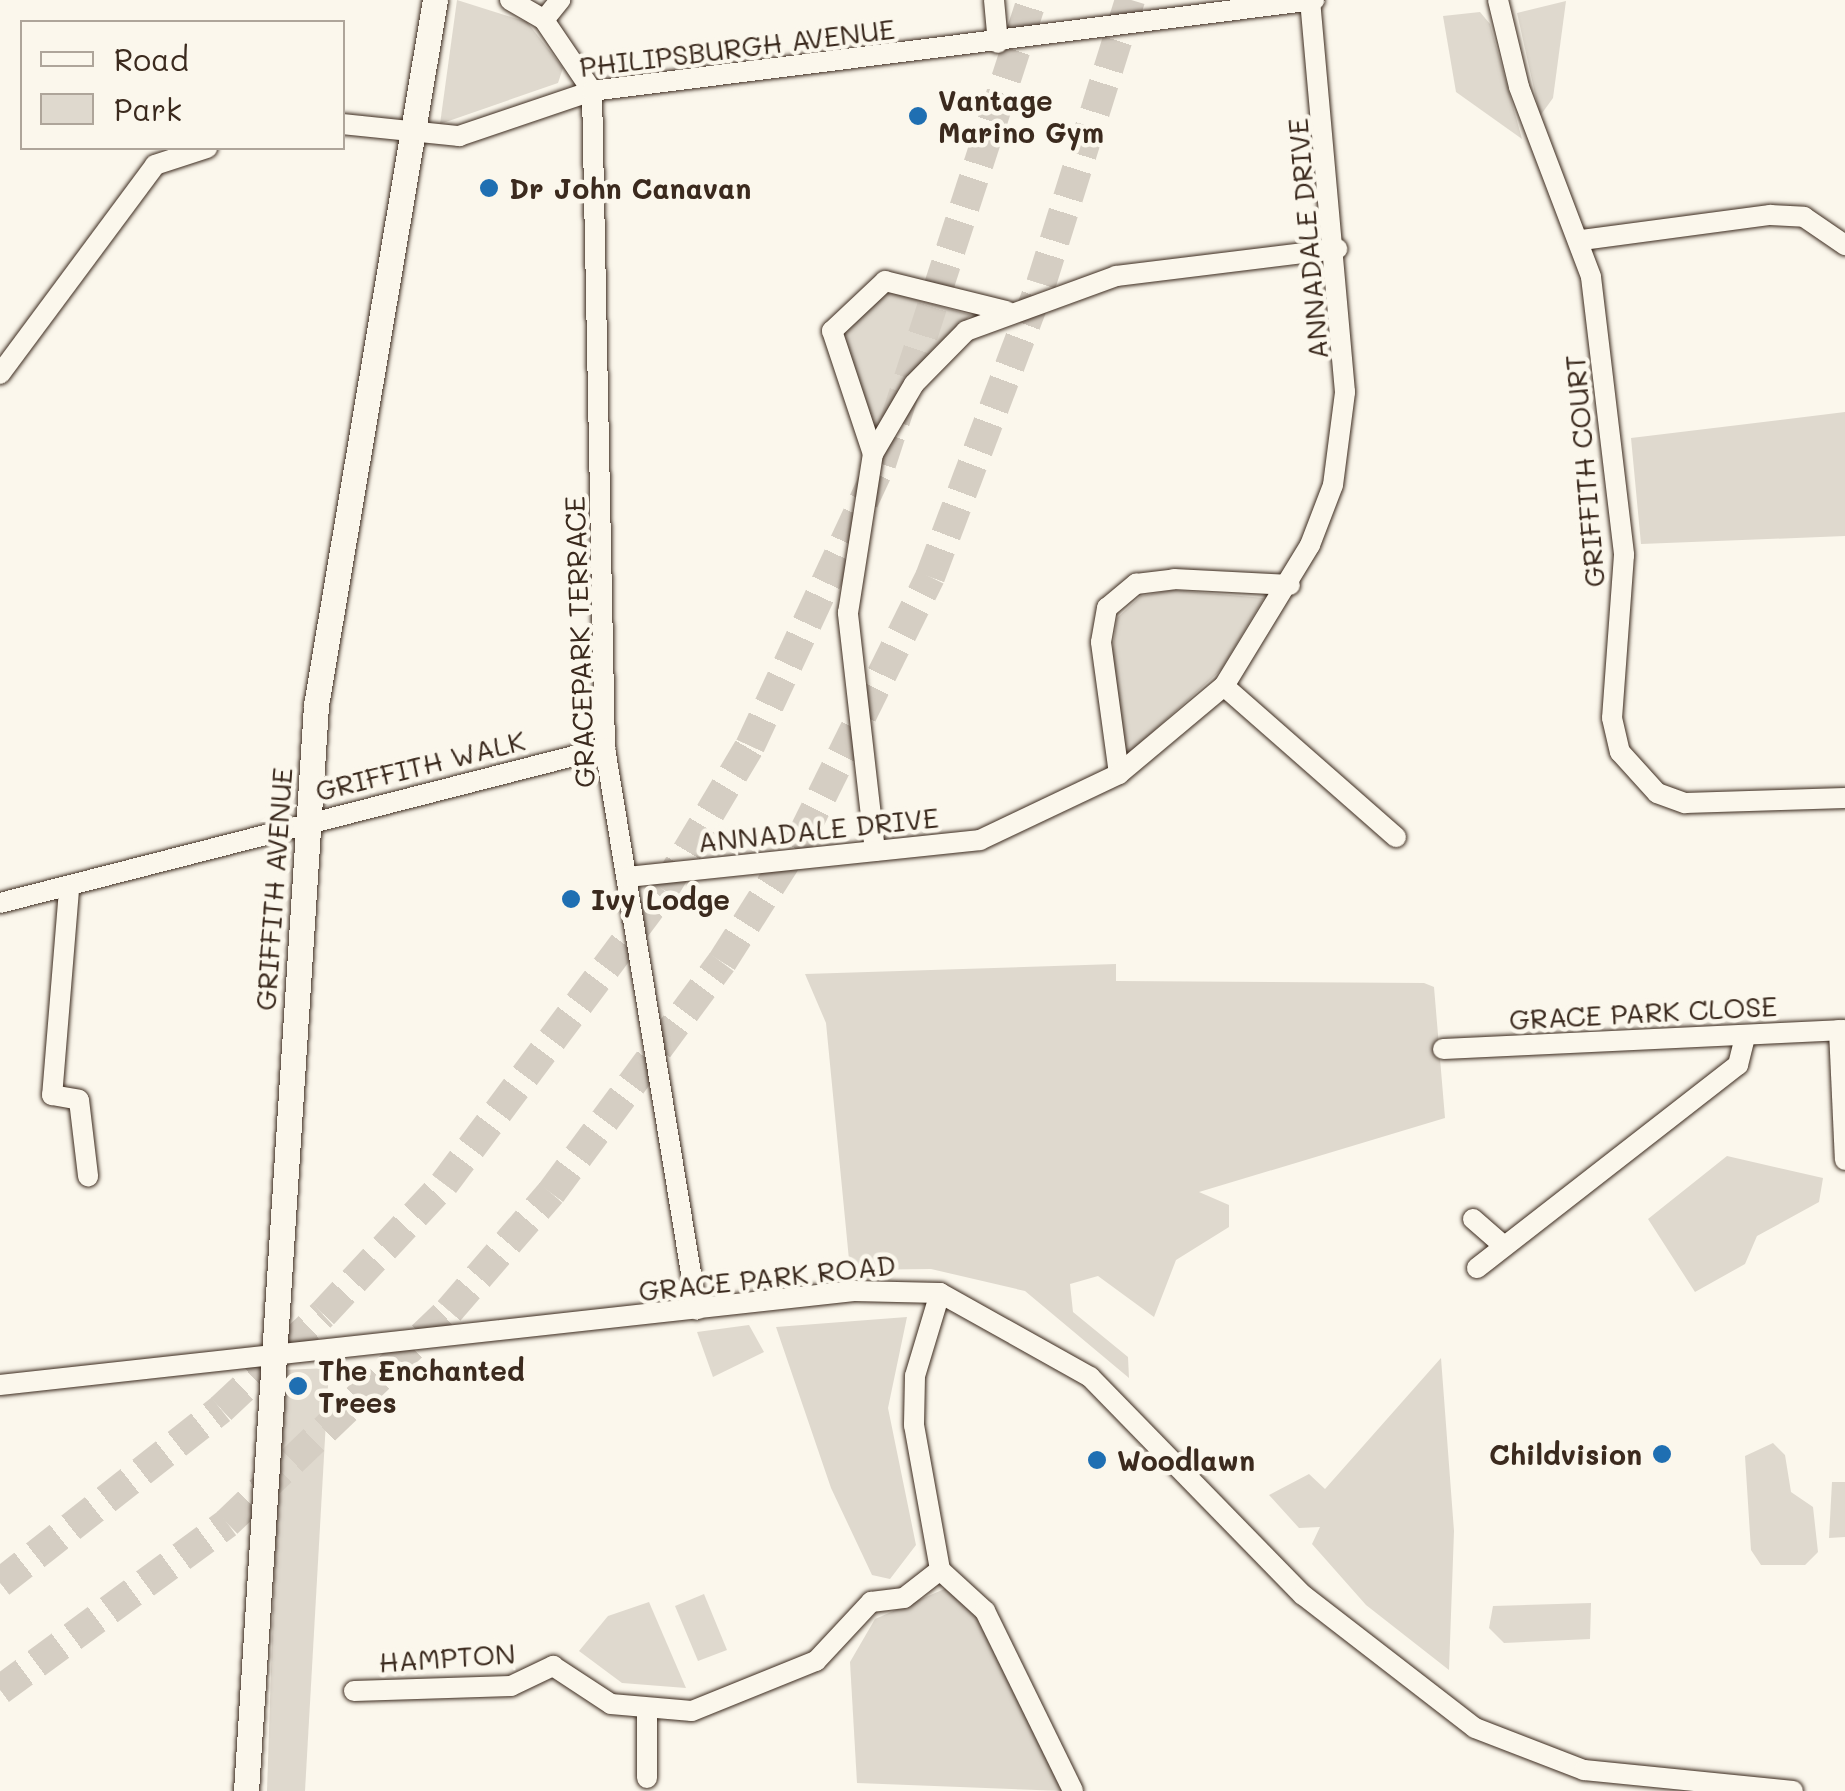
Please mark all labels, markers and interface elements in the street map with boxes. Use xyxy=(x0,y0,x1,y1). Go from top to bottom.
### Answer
street label: PHILIPSBURGH AVENUE xyxy=(577,11,897,83)
legend xyxy=(20,20,345,150)
text: Road xyxy=(114,39,189,79)
place label: Vantage Marino Gym xyxy=(938,83,1104,149)
text: Park xyxy=(114,89,182,129)
marker: Vantage Marino Gym xyxy=(907,105,929,127)
street label: ANNADALE DRIVE xyxy=(1280,117,1334,361)
place label: Dr John Canavan xyxy=(509,171,751,205)
marker: Dr John Canavan xyxy=(478,177,500,199)
street label: GRIFFITH COURT xyxy=(1557,353,1611,589)
street label: GRACEPARK TERRACE xyxy=(557,496,601,788)
street label: GRIFFITH WALK xyxy=(312,723,528,807)
street label: GRIFFITH AVENUE xyxy=(248,766,298,1012)
street label: ANNADALE DRIVE xyxy=(696,800,940,858)
place label: Ivy Lodge xyxy=(591,882,730,916)
marker: Ivy Lodge xyxy=(560,888,582,910)
street label: GRACE PARK CLOSE xyxy=(1508,988,1778,1036)
street label: GRACE PARK ROAD xyxy=(637,1247,897,1307)
place label: The Enchanted Trees xyxy=(318,1353,525,1419)
marker: The Enchanted Trees xyxy=(287,1375,309,1397)
place label: Childvision xyxy=(1489,1437,1642,1471)
place label: Woodlawn xyxy=(1117,1443,1255,1477)
marker: Childvision xyxy=(1651,1443,1673,1465)
marker: Woodlawn xyxy=(1086,1449,1108,1471)
street label: HAMPTON xyxy=(377,1635,517,1679)

